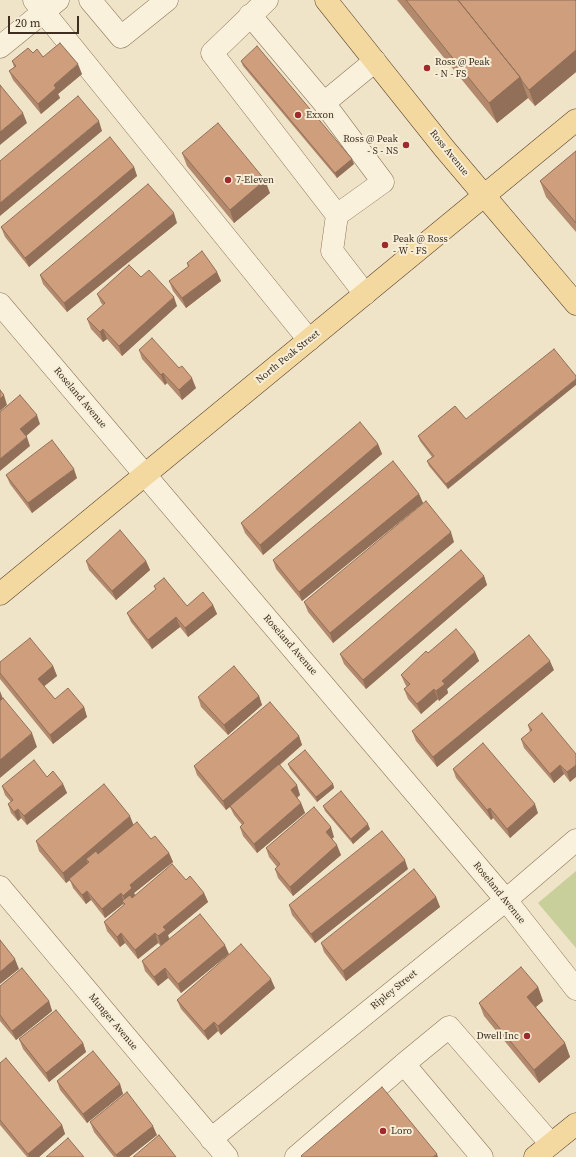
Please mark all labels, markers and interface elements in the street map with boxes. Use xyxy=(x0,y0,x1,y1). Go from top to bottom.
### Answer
scale bar xyxy=(10,8,81,34)
text: 20 m xyxy=(15,15,41,31)
place label: Ross @ Peak - N - FS xyxy=(435,56,490,80)
marker: Ross @ Peak - N - FS xyxy=(422,63,432,73)
place label: Exxon xyxy=(306,109,334,121)
marker: Exxon xyxy=(293,110,303,120)
street label: Ross Avenue xyxy=(427,128,471,178)
place label: Ross @ Peak - S - NS xyxy=(343,133,398,156)
marker: Ross @ Peak - S - NS xyxy=(401,140,411,150)
place label: 7-Eleven xyxy=(236,174,274,186)
marker: 7-Eleven xyxy=(223,175,233,185)
place label: Peak @ Ross - W - FS xyxy=(393,233,448,256)
marker: Peak @ Ross - W - FS xyxy=(380,240,390,250)
street label: North Peak Street xyxy=(254,328,322,386)
street label: Roseland Avenue xyxy=(51,365,109,431)
street label: Roseland Avenue xyxy=(261,612,319,678)
street label: Roseland Avenue xyxy=(470,860,528,926)
street label: Ripley Street xyxy=(368,968,420,1012)
street label: Munger Avenue xyxy=(86,991,140,1053)
place label: Dwell Inc xyxy=(477,1030,519,1042)
marker: Dwell Inc xyxy=(522,1031,532,1041)
place label: Loro xyxy=(391,1125,412,1137)
marker: Loro xyxy=(378,1126,388,1136)

